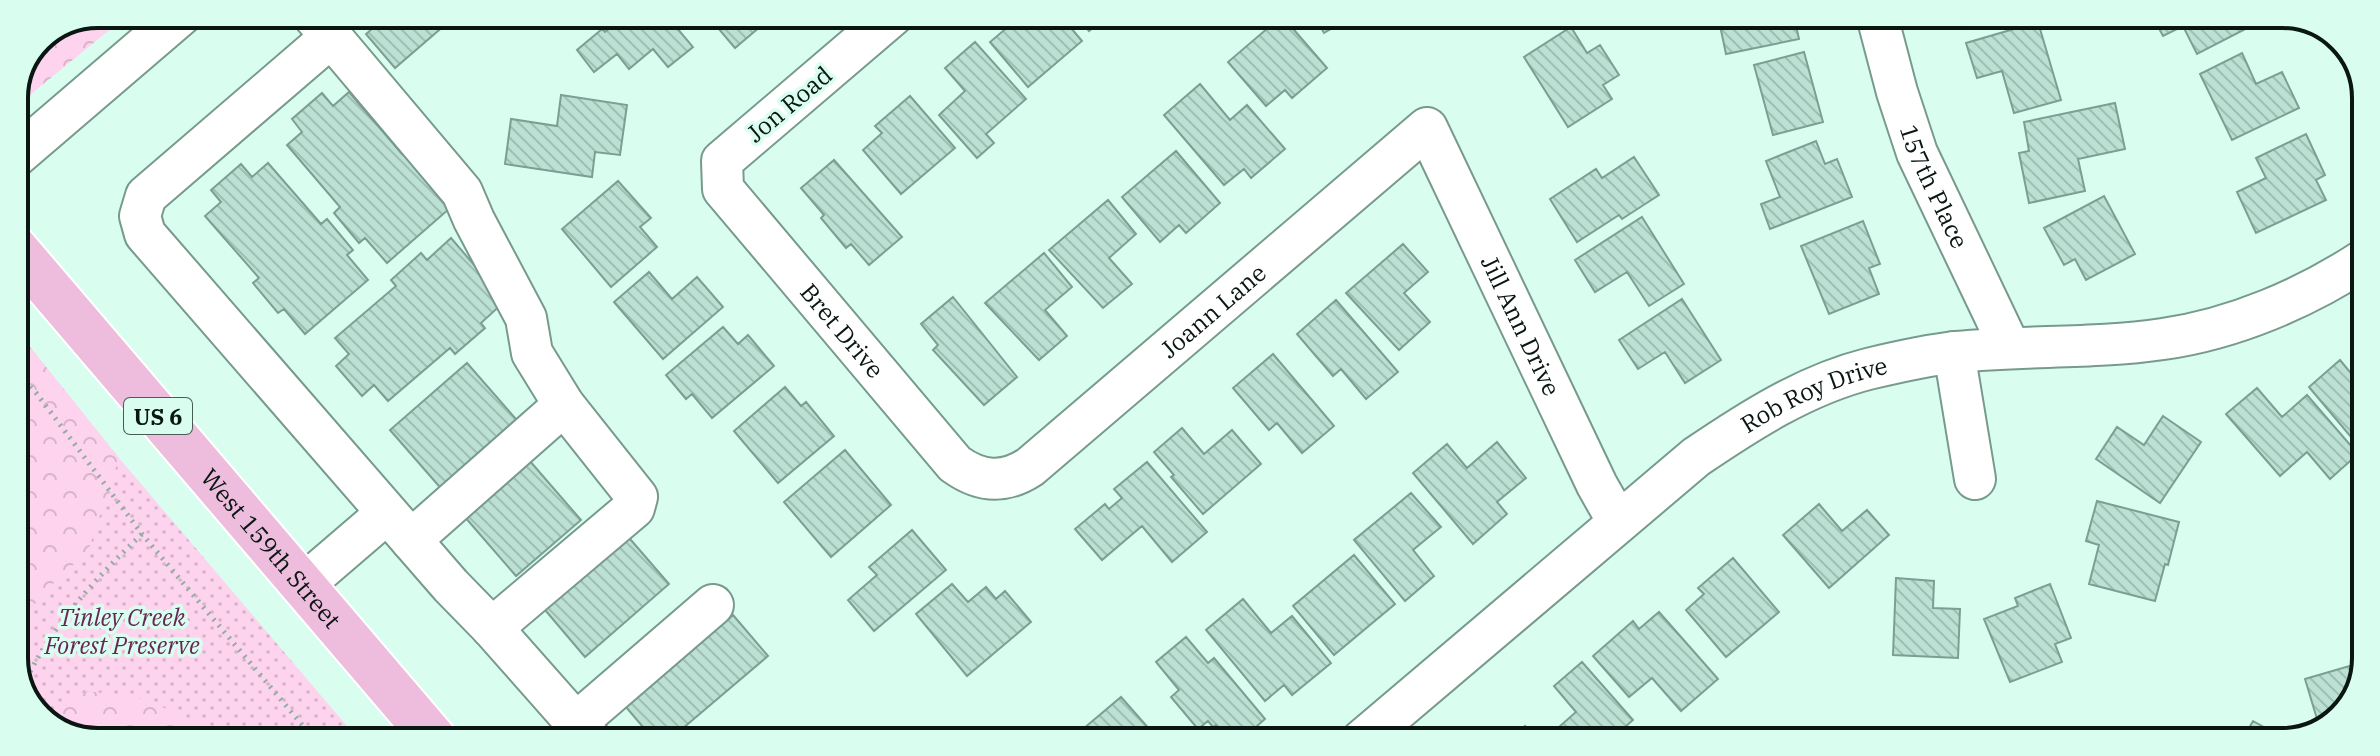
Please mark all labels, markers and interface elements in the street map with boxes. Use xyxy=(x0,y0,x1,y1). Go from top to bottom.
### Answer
street label: Jon Road xyxy=(739,59,839,149)
street label: 157th Place xyxy=(1893,120,1976,253)
street label: Jill Ann Drive xyxy=(1474,250,1568,401)
street label: Joann Lane xyxy=(1153,257,1273,365)
street label: Bret Drive xyxy=(793,277,891,384)
street label: Rob Roy Drive xyxy=(1735,349,1890,440)
road number: US 6 xyxy=(124,398,192,434)
street label: West 159th Street xyxy=(194,462,348,635)
park label: Tinley Creek Forest Preserve xyxy=(43,601,200,661)

